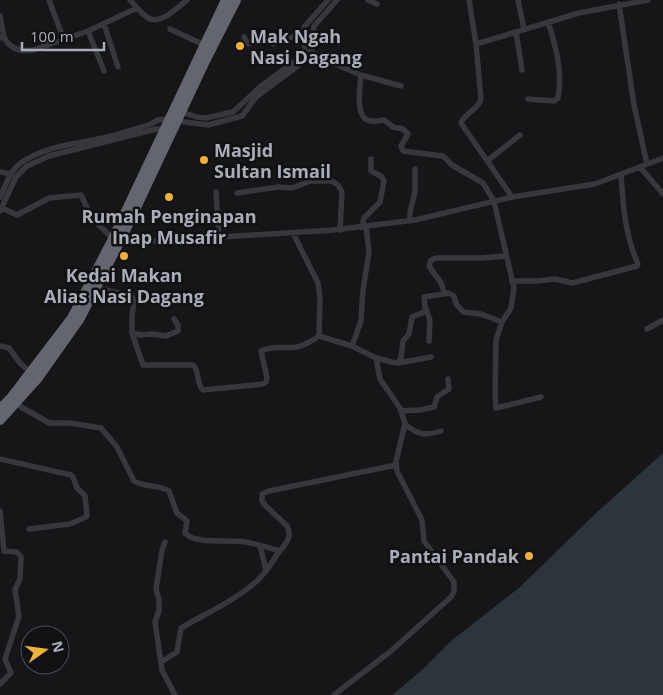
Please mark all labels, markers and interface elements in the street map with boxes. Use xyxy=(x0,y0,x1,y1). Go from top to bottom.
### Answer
scale bar xyxy=(22,20,105,52)
place label: Mak Ngah Nasi Dagang xyxy=(250,24,362,69)
text: 100 m xyxy=(30,26,74,46)
marker: Mak Ngah Nasi Dagang xyxy=(234,40,246,52)
place label: Masjid Sultan Ismail xyxy=(214,138,331,183)
marker: Masjid Sultan Ismail xyxy=(198,154,210,166)
marker: Rumah Penginapan Inap Musafir xyxy=(163,191,175,203)
place label: Rumah Penginapan Inap Musafir xyxy=(82,204,257,249)
marker: Kedai Makan Alias Nasi Dagang xyxy=(118,250,130,262)
place label: Kedai Makan Alias Nasi Dagang xyxy=(44,263,204,308)
place label: Pantai Pandak xyxy=(389,544,520,568)
marker: Pantai Pandak xyxy=(523,550,535,562)
north arrow xyxy=(20,625,70,675)
text: N xyxy=(48,639,69,655)

